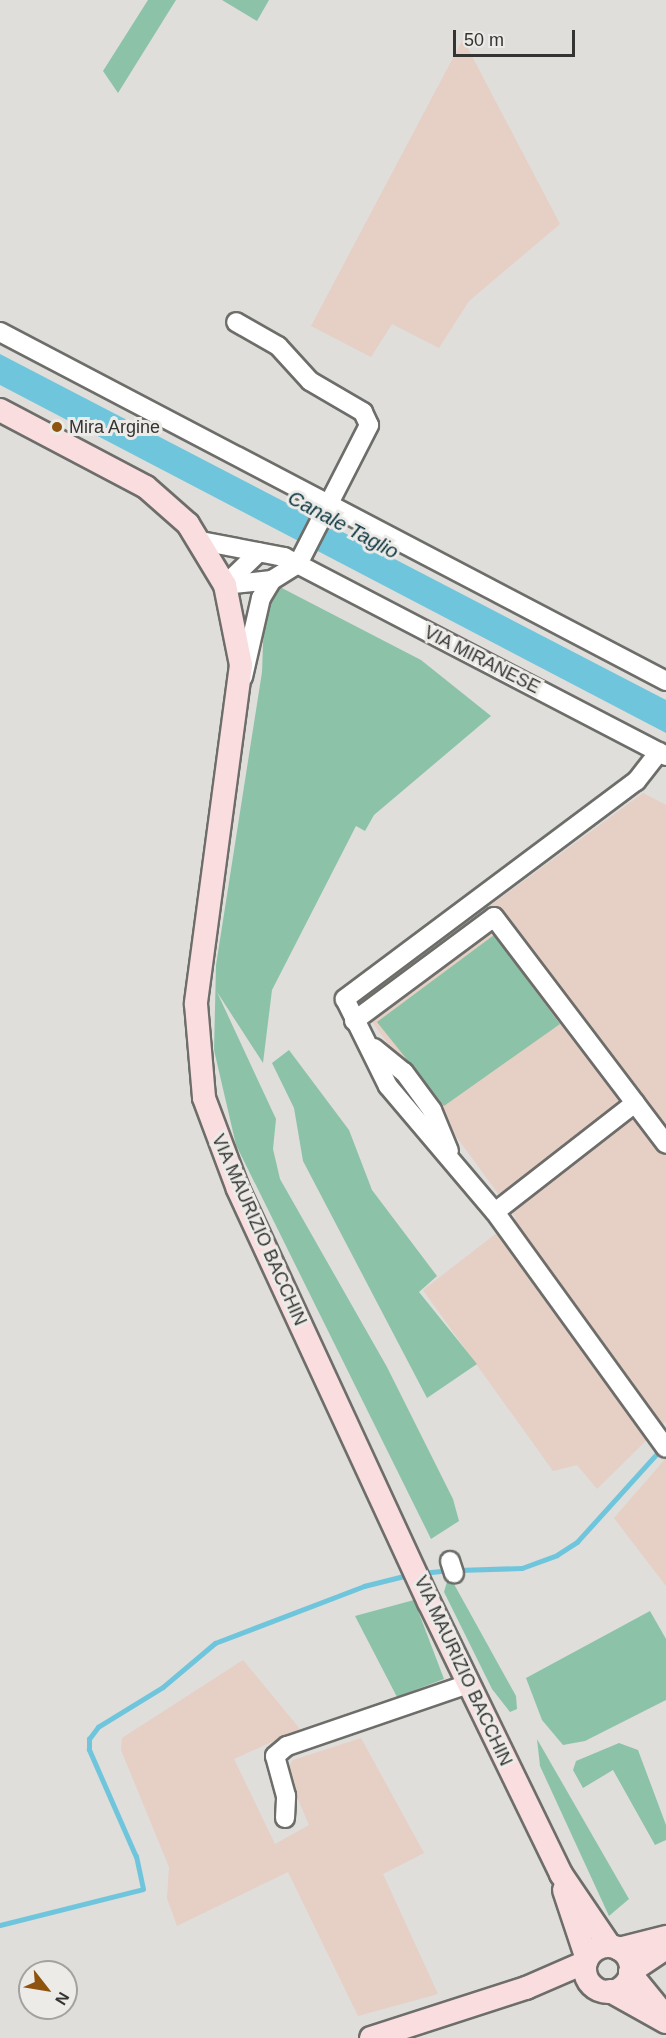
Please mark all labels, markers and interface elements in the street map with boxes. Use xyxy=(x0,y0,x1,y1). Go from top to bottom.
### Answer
scale bar xyxy=(456,18,578,56)
text: 50 m xyxy=(464,30,504,50)
place label: Mira Argine xyxy=(69,416,161,438)
marker: Mira Argine xyxy=(50,420,64,434)
water label: Canale Taglio xyxy=(284,486,402,564)
street label: VIA MIRANESE xyxy=(420,621,544,699)
street label: VIA MAURIZIO BACCHIN xyxy=(207,1131,311,1329)
street label: VIA MAURIZIO BACCHIN xyxy=(409,1572,517,1770)
north arrow xyxy=(18,1960,78,2020)
text: N xyxy=(52,1989,72,2008)

